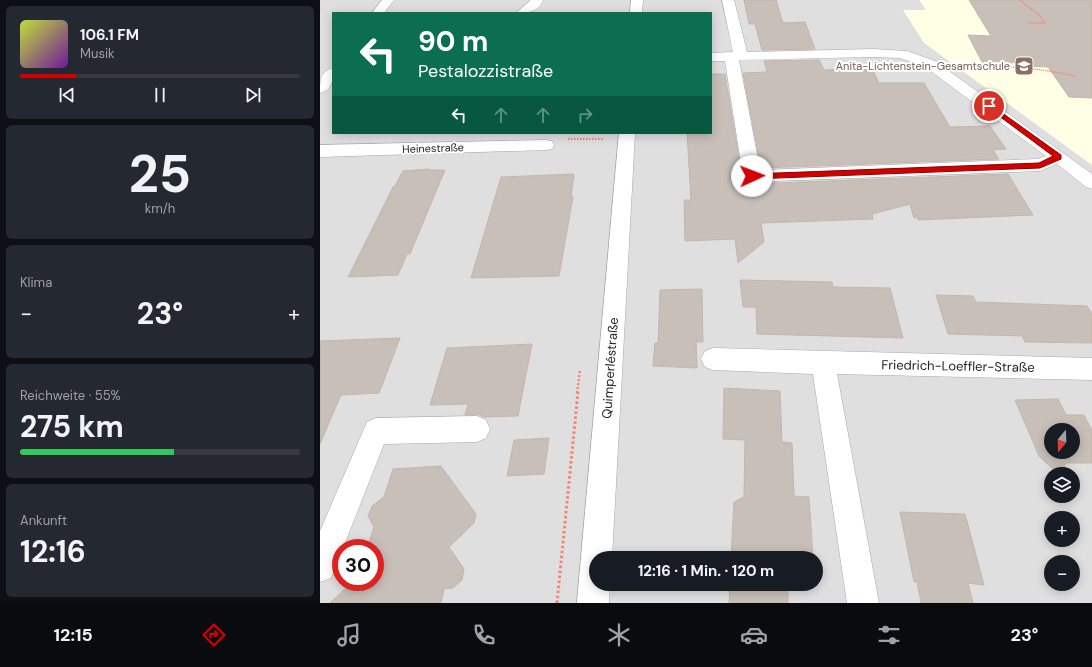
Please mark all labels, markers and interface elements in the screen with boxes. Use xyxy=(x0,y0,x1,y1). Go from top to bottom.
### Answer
text: 90 m xyxy=(418,23,488,60)
text: 106.1 FM xyxy=(80,25,139,45)
icon: left xyxy=(352,28,404,80)
text: Musik xyxy=(80,45,115,62)
school or university icon: Anita-Lichtenstein-Gesamtschule xyxy=(1013,55,1035,77)
text: Pestalozzistraße xyxy=(418,59,553,83)
place label: Anita-Lichtenstein-Gesamtschule xyxy=(836,59,1010,73)
icon: previous xyxy=(56,84,78,106)
icon: pause xyxy=(149,84,171,106)
icon: next xyxy=(242,84,264,106)
pin xyxy=(972,89,1006,123)
icon: arrive xyxy=(978,95,1000,117)
icon: left xyxy=(448,104,470,126)
icon: ahead xyxy=(490,104,512,126)
icon: ahead xyxy=(532,104,554,126)
icon: right xyxy=(574,104,596,126)
text: 25 xyxy=(129,140,191,208)
street label: Heinestraße xyxy=(402,140,464,156)
position arrow xyxy=(731,155,773,197)
text: km/h xyxy=(145,200,175,217)
text: Klima xyxy=(20,274,52,291)
text: 23° xyxy=(137,294,183,333)
text: − xyxy=(20,299,32,328)
text: + xyxy=(288,299,300,328)
street label: Quimperléstraße xyxy=(598,317,622,419)
street label: Friedrich-Loeffler-Straße xyxy=(881,356,1035,376)
text: Reichweite · 55% xyxy=(20,387,121,404)
text: 275 km xyxy=(20,407,124,446)
north arrow xyxy=(1044,423,1080,459)
map controls xyxy=(1044,423,1080,591)
button: layers xyxy=(1044,467,1080,503)
button: + xyxy=(1044,511,1080,547)
text: Ankunft xyxy=(20,512,67,529)
text: 12:16 xyxy=(20,532,86,571)
speed limit sign: 30 xyxy=(332,539,384,591)
button: − xyxy=(1044,555,1080,591)
text: 12:16 · 1 Min. · 120 m xyxy=(638,561,774,581)
icon: directions xyxy=(200,621,228,649)
icon: music xyxy=(335,621,363,649)
icon: phone xyxy=(470,621,498,649)
icon: climate xyxy=(605,621,633,649)
icon: car xyxy=(740,621,768,649)
icon: filters xyxy=(875,621,903,649)
text: 12:15 xyxy=(54,623,93,647)
text: 23° xyxy=(1011,623,1038,647)

